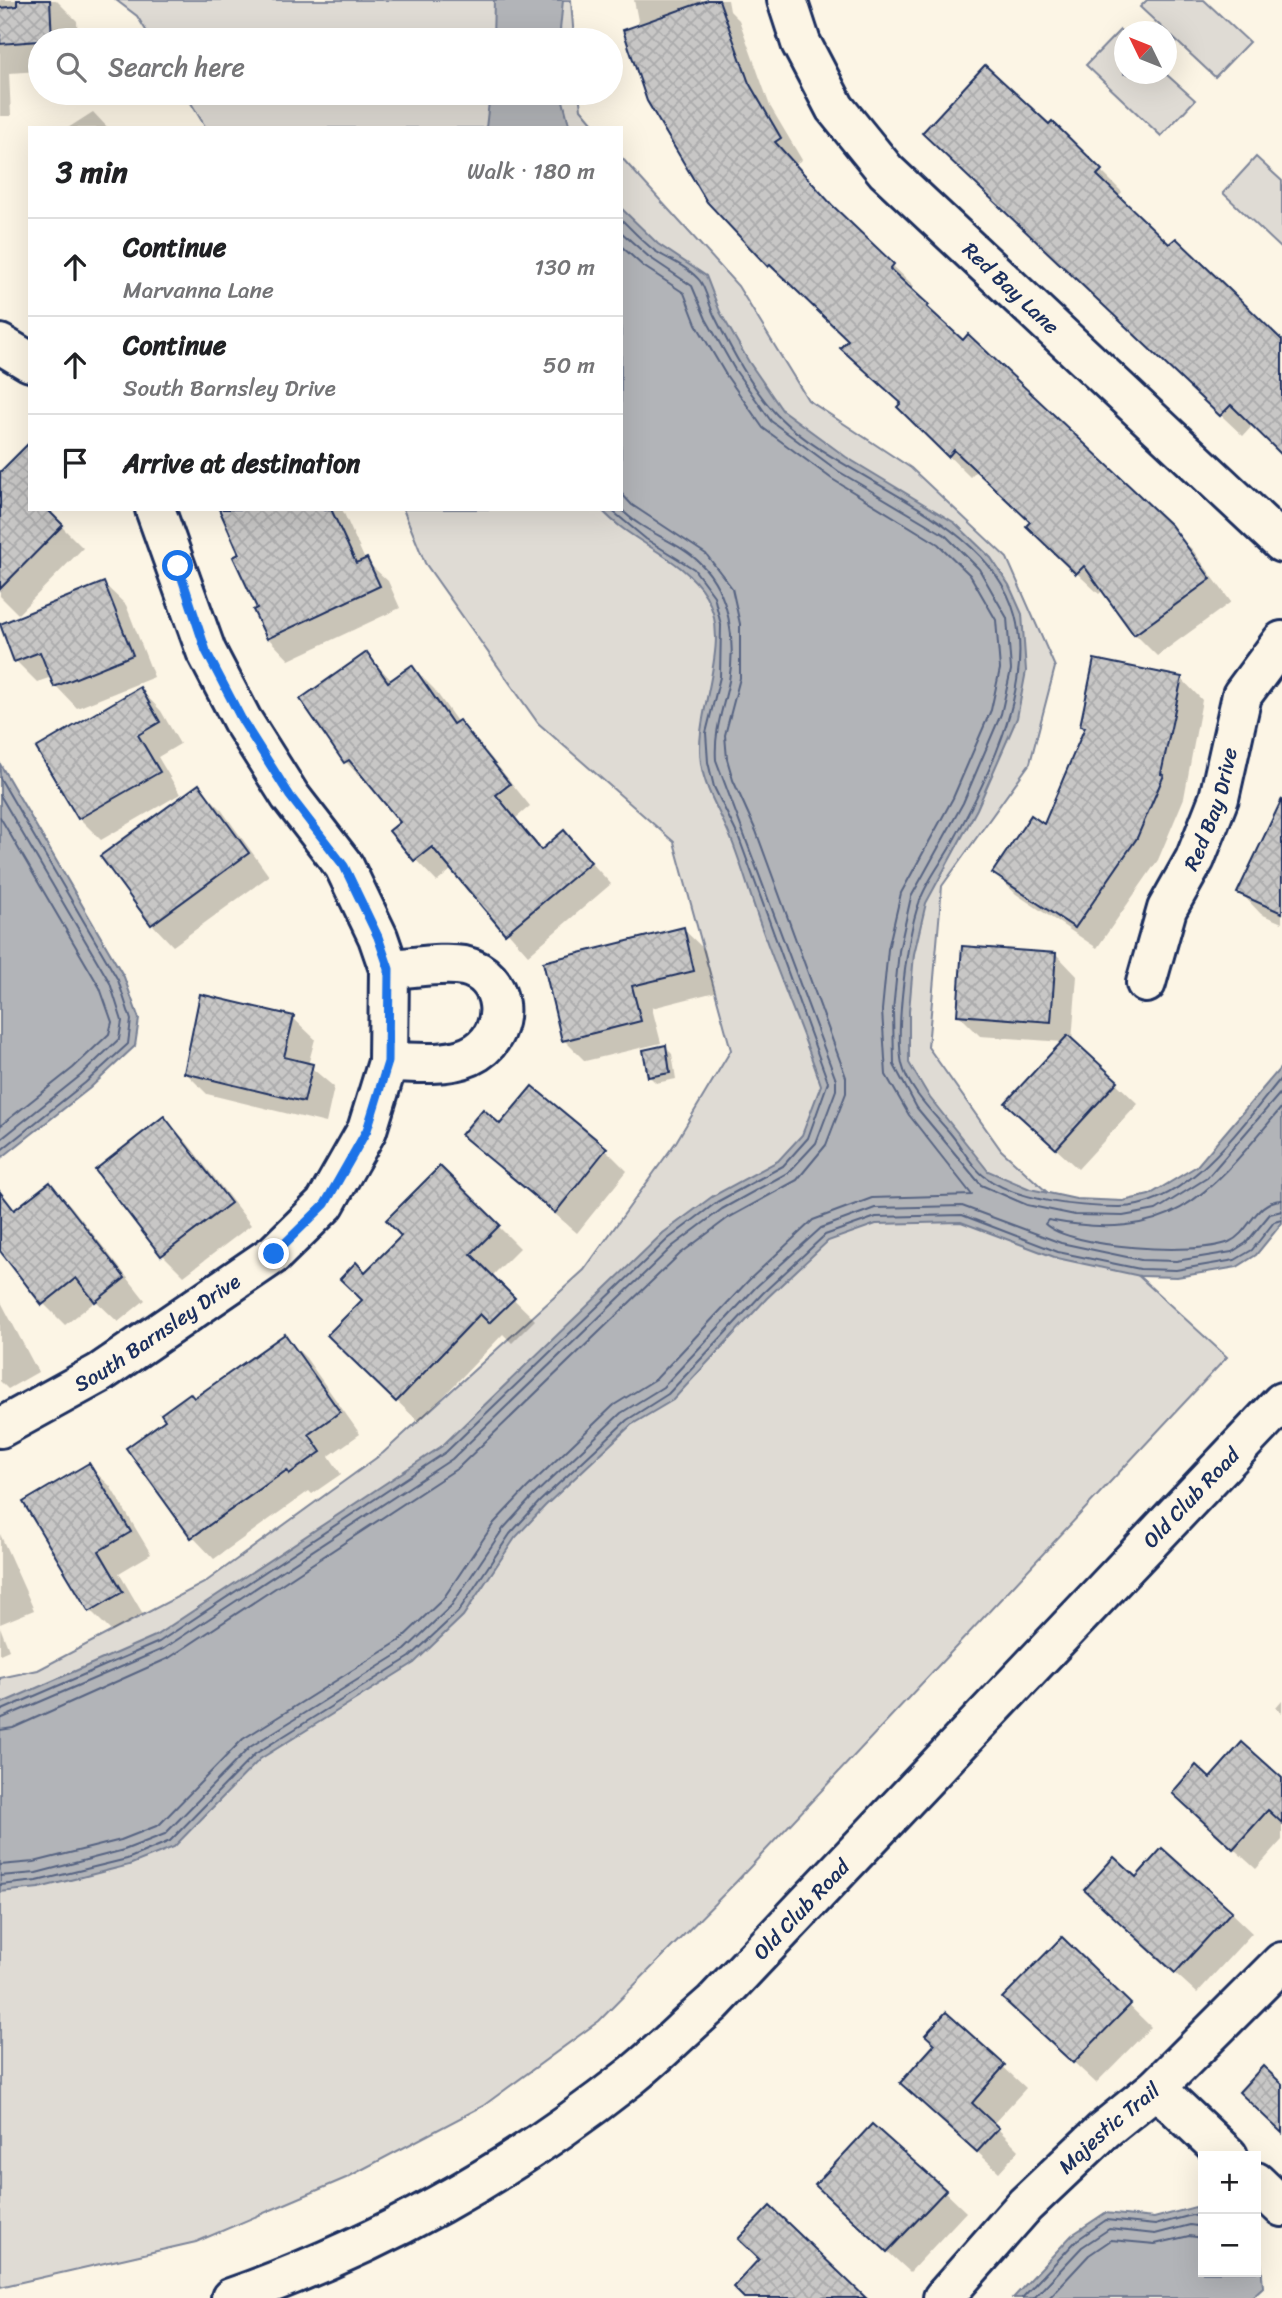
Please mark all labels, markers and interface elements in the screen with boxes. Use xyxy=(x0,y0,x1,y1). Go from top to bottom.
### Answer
north arrow xyxy=(1114,21,1177,84)
search box xyxy=(28,28,623,105)
text: Search here xyxy=(108,44,245,90)
icon: search xyxy=(52,48,90,86)
text: 3 min xyxy=(56,145,128,199)
text: Walk · 180 m xyxy=(467,151,595,192)
text: Continue xyxy=(123,224,226,270)
street label: Red Bay Lane xyxy=(953,232,1069,344)
text: 130 m xyxy=(534,247,595,288)
icon: ahead xyxy=(56,248,94,286)
text: Marvanna Lane xyxy=(123,270,274,311)
text: Continue xyxy=(123,322,226,368)
text: 50 m xyxy=(543,345,595,386)
icon: ahead xyxy=(56,346,94,384)
text: South Barnsley Drive xyxy=(123,368,336,409)
text: Arrive at destination xyxy=(123,440,360,486)
icon: arrive xyxy=(56,444,94,482)
route start xyxy=(162,550,193,581)
street label: Red Bay Drive xyxy=(1173,744,1249,878)
route end xyxy=(258,1238,289,1269)
street label: South Barnsley Drive xyxy=(67,1263,249,1403)
street label: Old Club Road xyxy=(1133,1437,1251,1558)
street label: Old Club Road xyxy=(743,1848,861,1969)
street label: Majestic Trail xyxy=(1049,2072,1170,2184)
map controls xyxy=(1198,2151,1261,2277)
button: + xyxy=(1198,2151,1261,2214)
button: − xyxy=(1198,2214,1261,2277)

